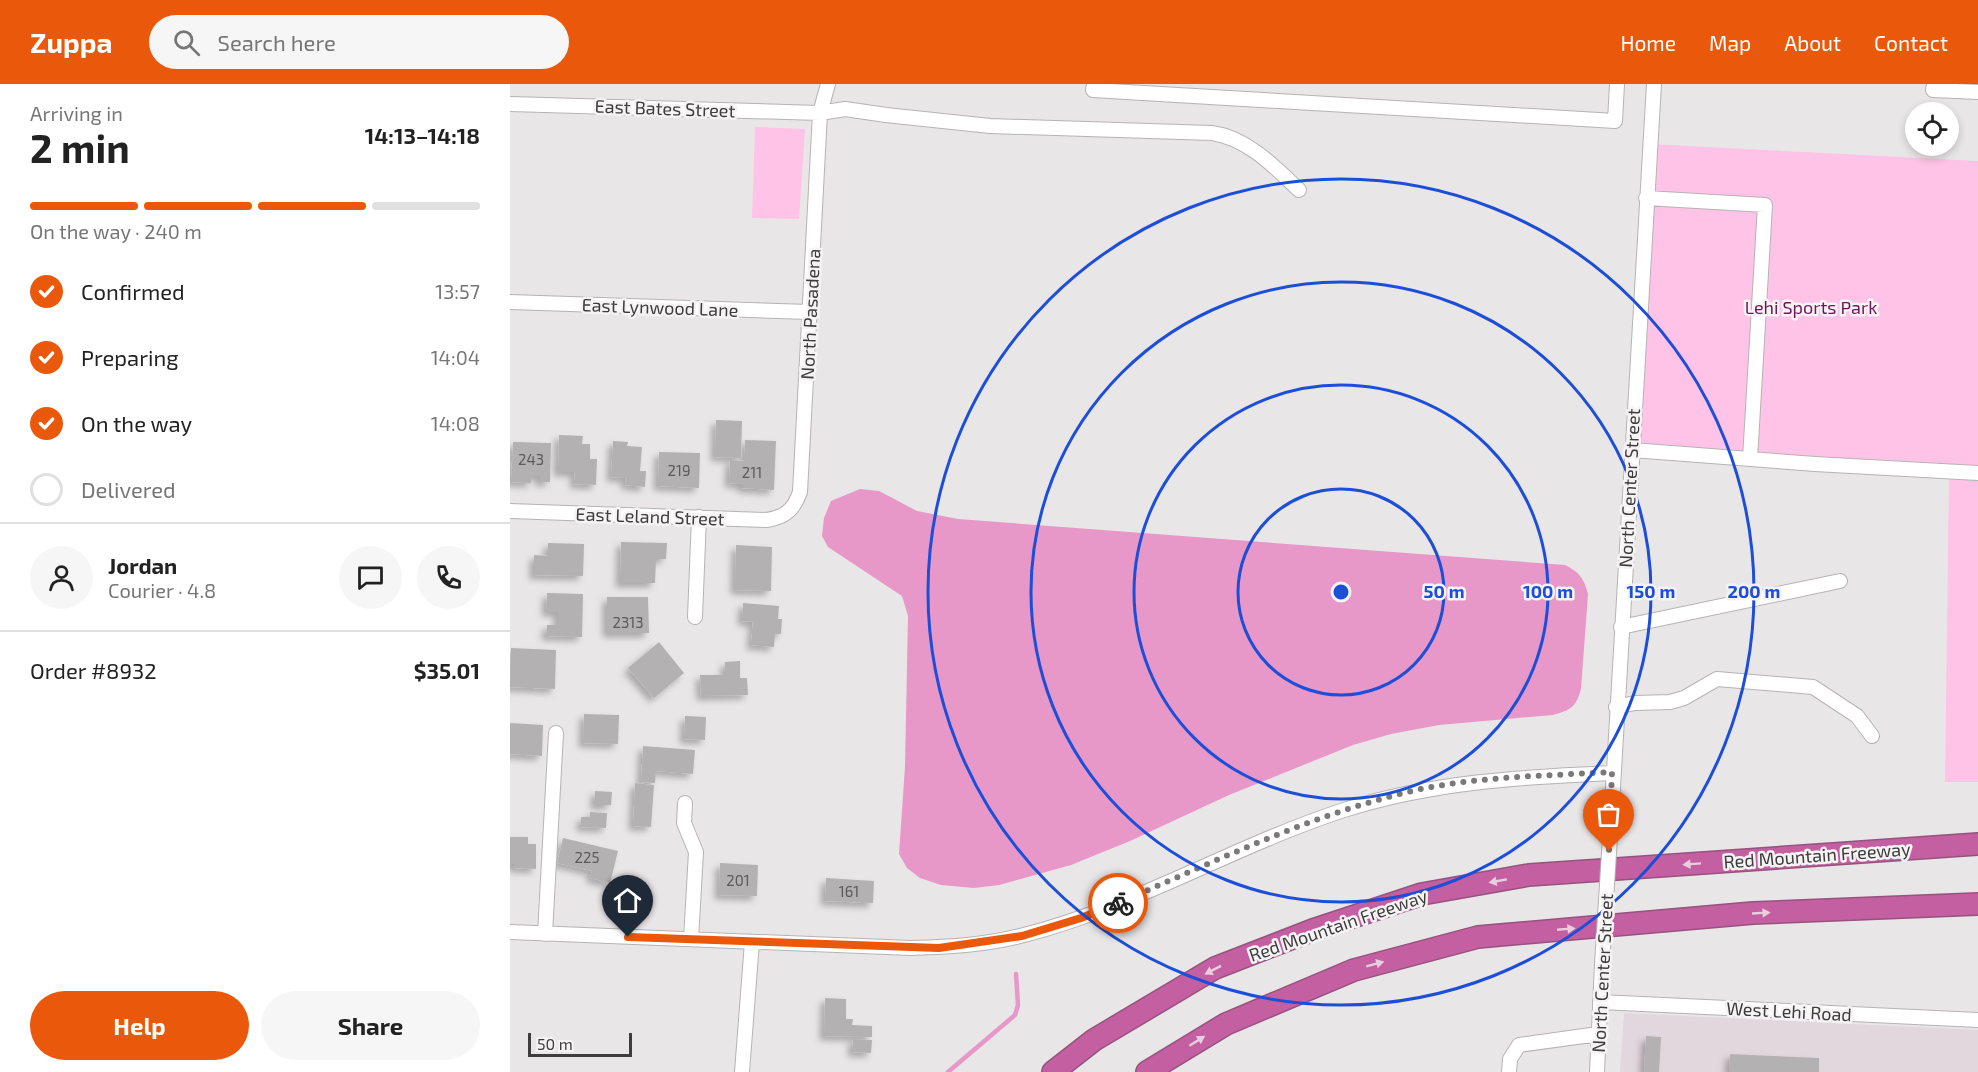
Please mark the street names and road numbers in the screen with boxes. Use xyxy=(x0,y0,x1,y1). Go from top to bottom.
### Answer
street label: East Bates Street xyxy=(594,95,736,121)
street label: North Pasadena xyxy=(796,248,824,380)
street label: East Lynwood Lane xyxy=(581,293,739,321)
street label: North Center Street xyxy=(1614,408,1644,568)
street label: East Leland Street xyxy=(575,502,725,530)
street label: Red Mountain Freeway xyxy=(1723,837,1912,873)
street label: Red Mountain Freeway xyxy=(1246,884,1431,966)
street label: North Center Street xyxy=(1587,893,1617,1053)
street label: West Lehi Road xyxy=(1726,997,1852,1025)

